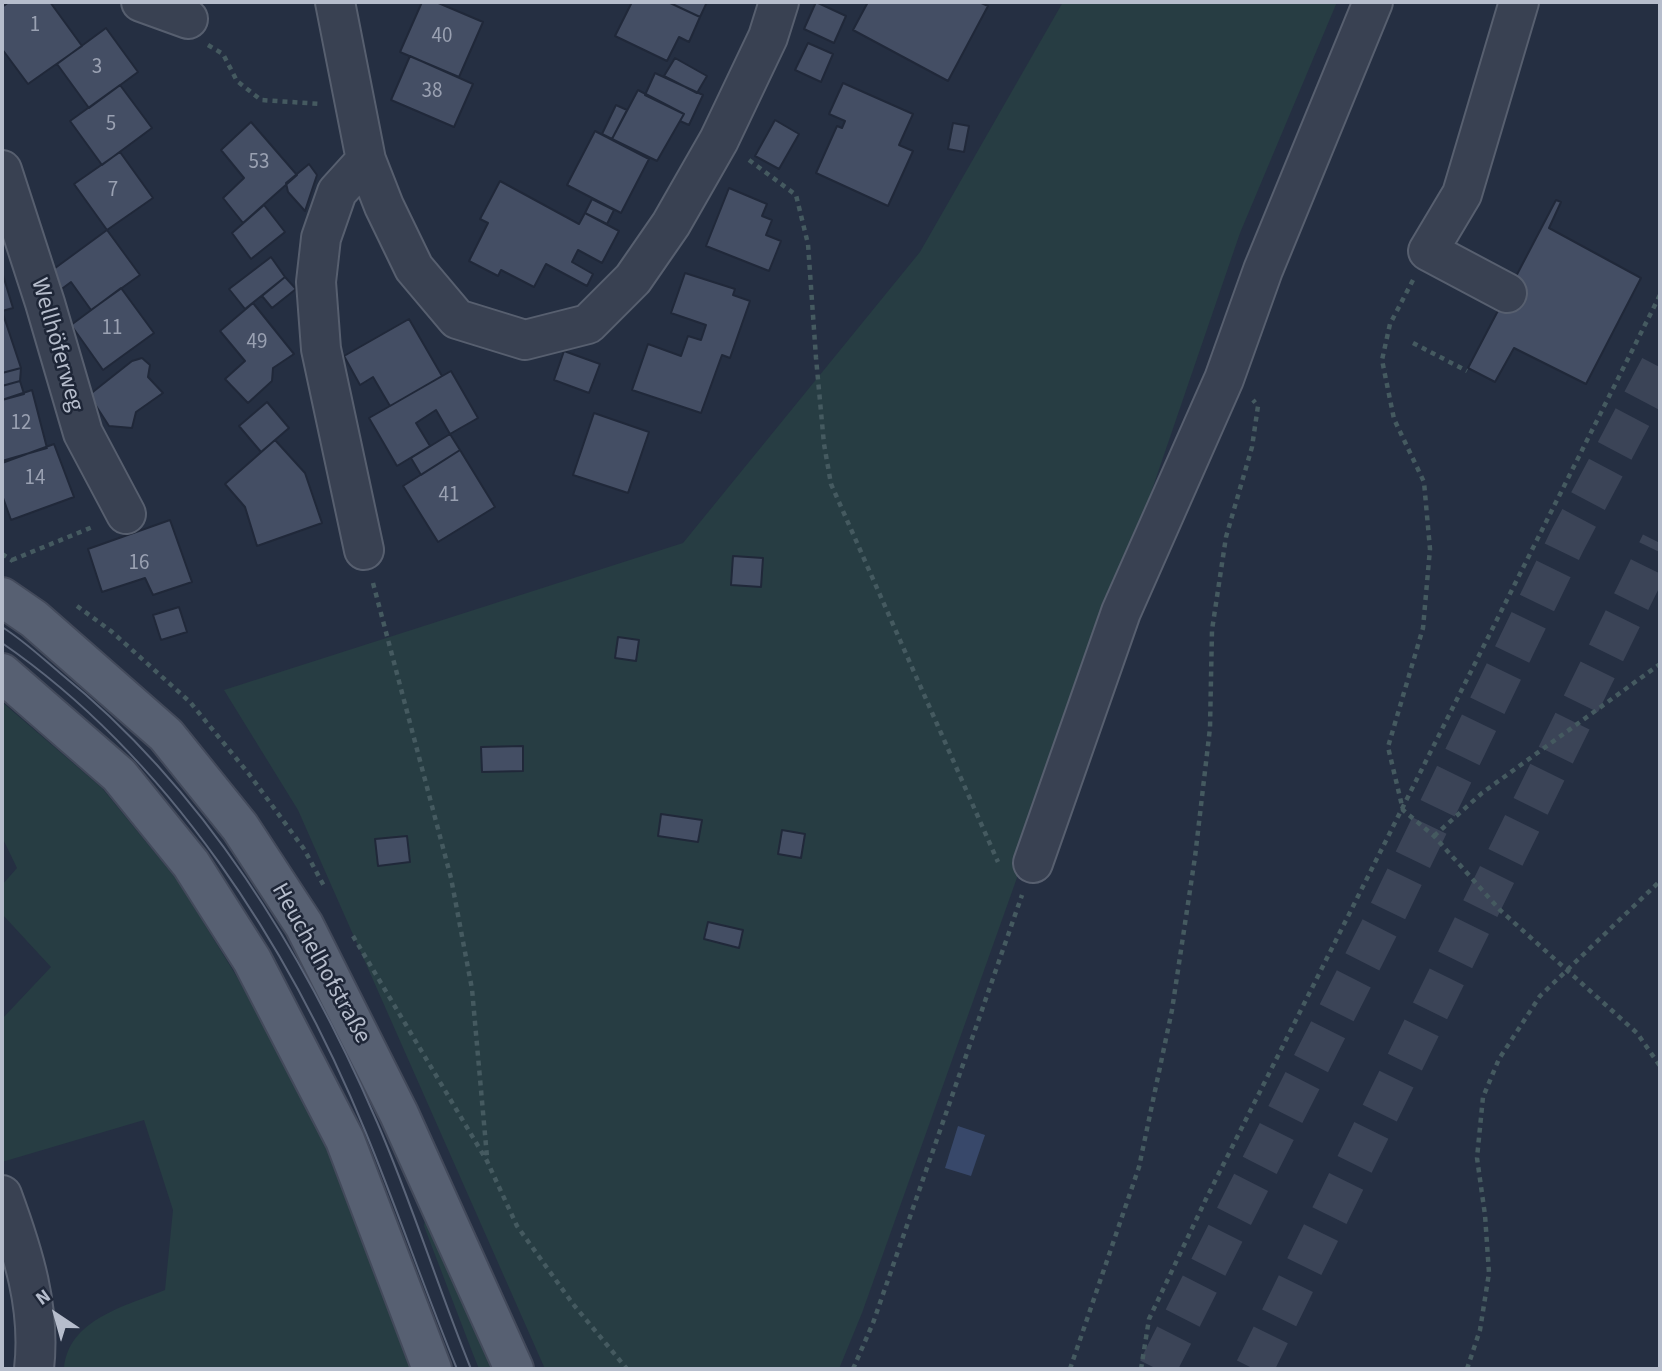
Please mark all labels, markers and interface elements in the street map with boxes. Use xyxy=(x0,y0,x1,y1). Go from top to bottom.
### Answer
house number: 1 xyxy=(30,13,40,39)
house number: 40 xyxy=(432,24,452,50)
house number: 3 xyxy=(92,55,102,81)
house number: 38 xyxy=(422,79,442,105)
house number: 5 xyxy=(106,112,116,138)
house number: 53 xyxy=(249,150,269,176)
house number: 7 xyxy=(108,178,118,204)
street label: Wellhöferweg xyxy=(23,275,89,415)
house number: 11 xyxy=(102,316,122,342)
house number: 49 xyxy=(247,330,267,356)
house number: 12 xyxy=(11,411,31,437)
house number: 14 xyxy=(25,466,45,492)
house number: 41 xyxy=(439,483,459,509)
house number: 16 xyxy=(129,551,149,577)
street label: Heuchelhofstraße xyxy=(264,879,376,1049)
north arrow xyxy=(21,1280,91,1350)
text: N xyxy=(30,1283,56,1312)

